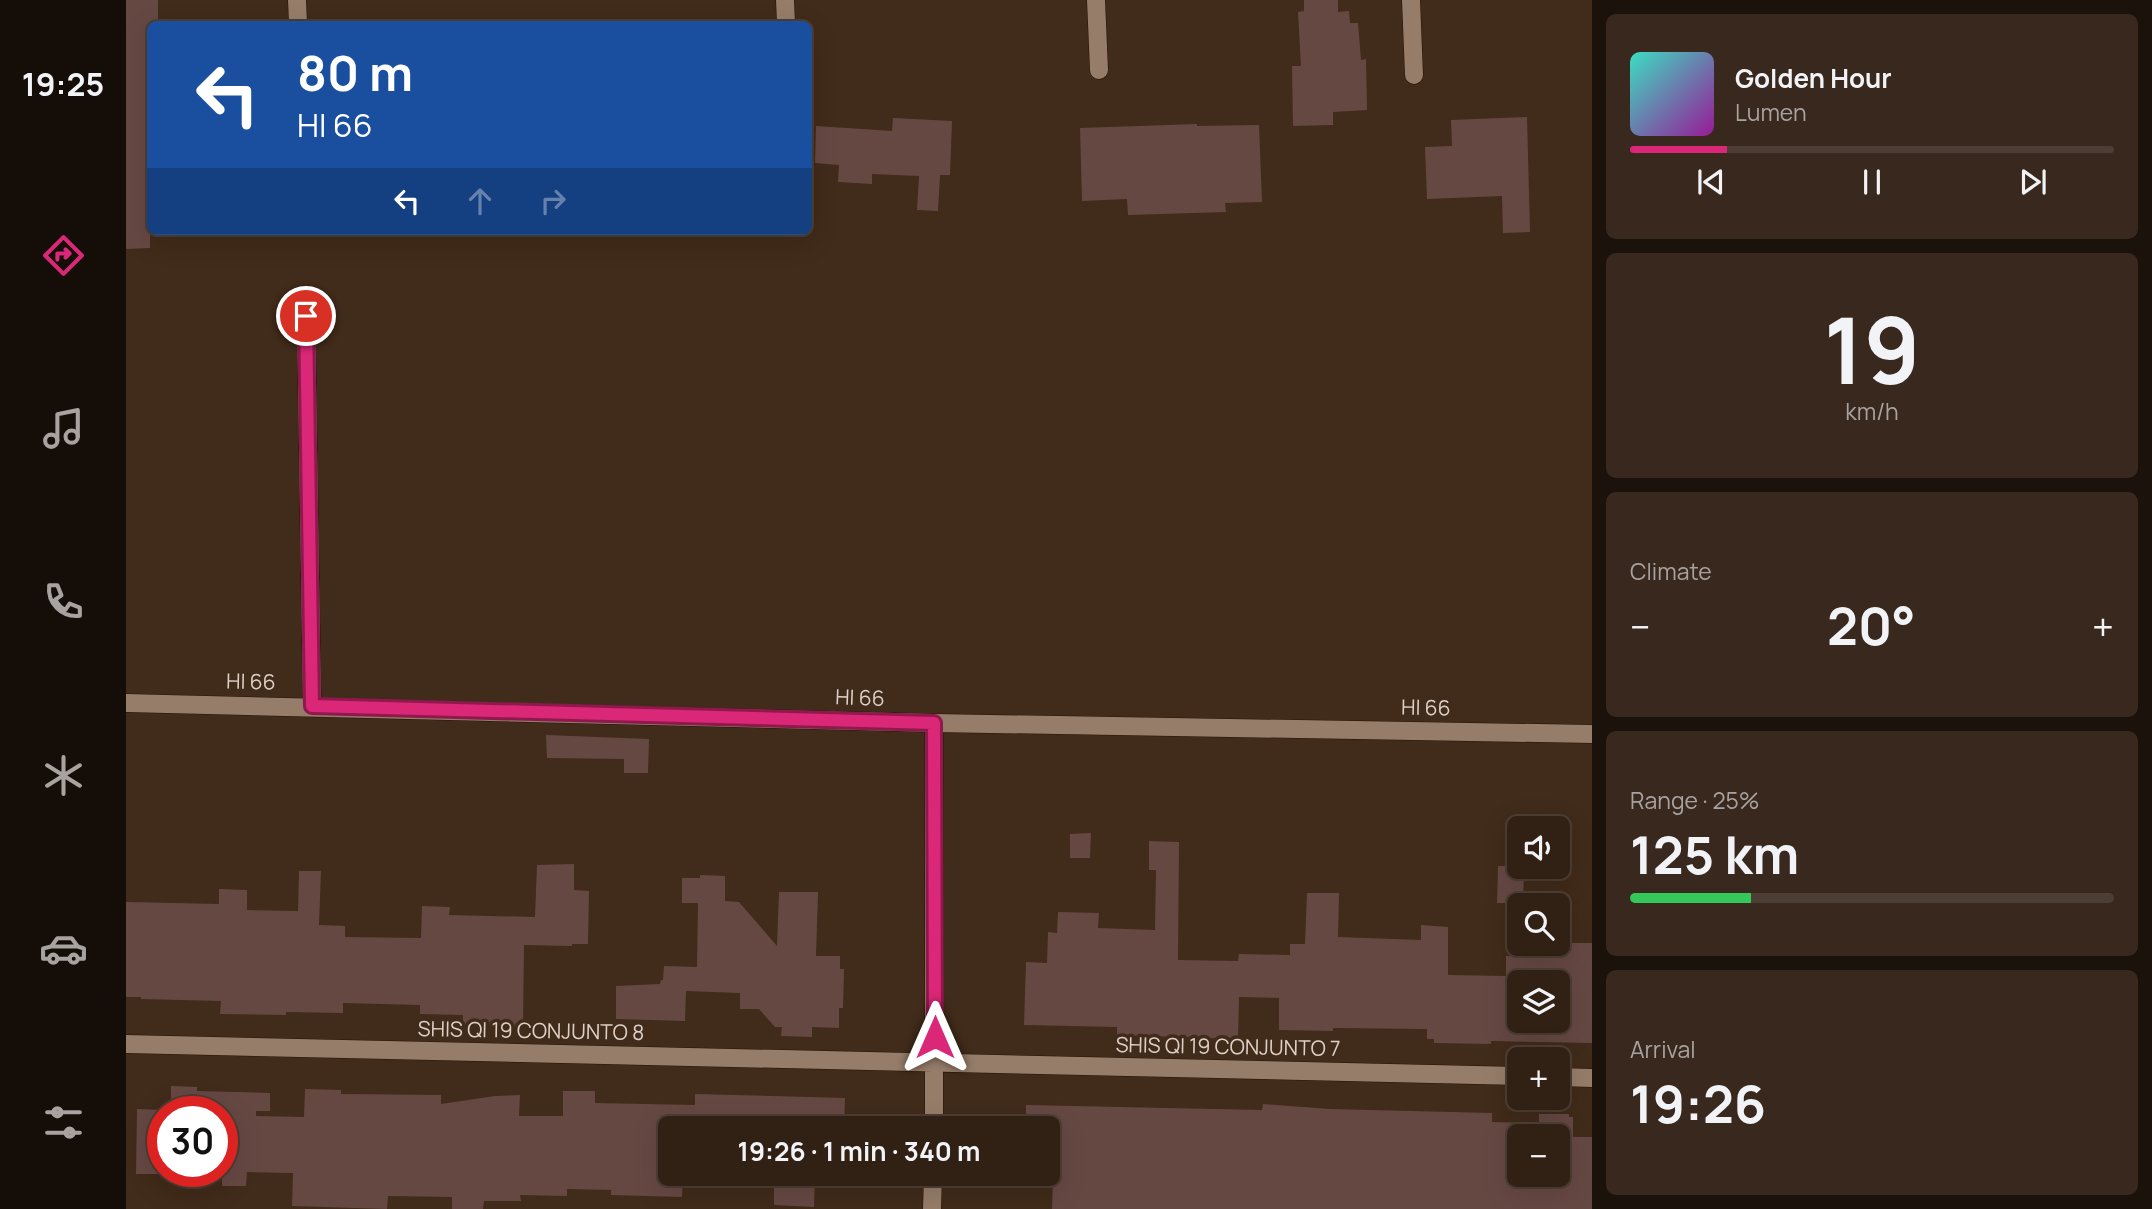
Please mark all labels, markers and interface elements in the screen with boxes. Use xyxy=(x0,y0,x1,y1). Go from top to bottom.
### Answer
text: 80 m xyxy=(297,39,413,106)
icon: left xyxy=(182,49,273,140)
text: Golden Hour xyxy=(1735,60,1892,96)
text: 19:25 xyxy=(22,62,104,106)
text: Lumen xyxy=(1735,96,1807,128)
text: HI 66 xyxy=(297,103,373,147)
icon: previous xyxy=(1692,163,1730,201)
icon: pause xyxy=(1853,163,1891,201)
icon: next xyxy=(2014,163,2052,201)
icon: left xyxy=(388,182,426,220)
icon: ahead xyxy=(461,182,499,220)
icon: right xyxy=(534,182,572,220)
icon: directions xyxy=(39,231,88,280)
pin xyxy=(276,286,336,346)
text: 19 xyxy=(1824,287,1920,411)
icon: arrive xyxy=(287,297,325,335)
text: km/h xyxy=(1845,395,1899,427)
icon: music xyxy=(39,404,88,453)
text: Climate xyxy=(1630,555,1712,587)
icon: phone xyxy=(39,577,88,626)
text: 20° xyxy=(1827,590,1916,661)
text: − xyxy=(1630,600,1651,652)
text: + xyxy=(2092,600,2114,652)
street label: HI 66 xyxy=(226,667,276,695)
street label: HI 66 xyxy=(835,682,885,712)
street label: HI 66 xyxy=(1401,693,1451,721)
icon: climate xyxy=(39,751,88,800)
text: Range · 25% xyxy=(1630,784,1760,816)
map controls xyxy=(1507,816,1570,1187)
button: sound xyxy=(1507,816,1570,879)
text: 125 km xyxy=(1630,819,1799,890)
button: search xyxy=(1507,893,1570,956)
icon: car xyxy=(39,924,88,973)
button: layers xyxy=(1507,970,1570,1033)
position arrow xyxy=(898,1000,972,1074)
street label: SHIS QI 19 CONJUNTO 8 xyxy=(417,1014,645,1046)
street label: SHIS QI 19 CONJUNTO 7 xyxy=(1115,1030,1341,1062)
text: Arrival xyxy=(1630,1033,1696,1065)
button: + xyxy=(1507,1047,1570,1110)
text: 19:26 xyxy=(1630,1068,1766,1139)
speed limit sign: 30 xyxy=(147,1096,238,1187)
icon: filters xyxy=(39,1098,88,1147)
button: − xyxy=(1507,1124,1570,1187)
text: 19:26 · 1 min · 340 m xyxy=(738,1133,980,1169)

